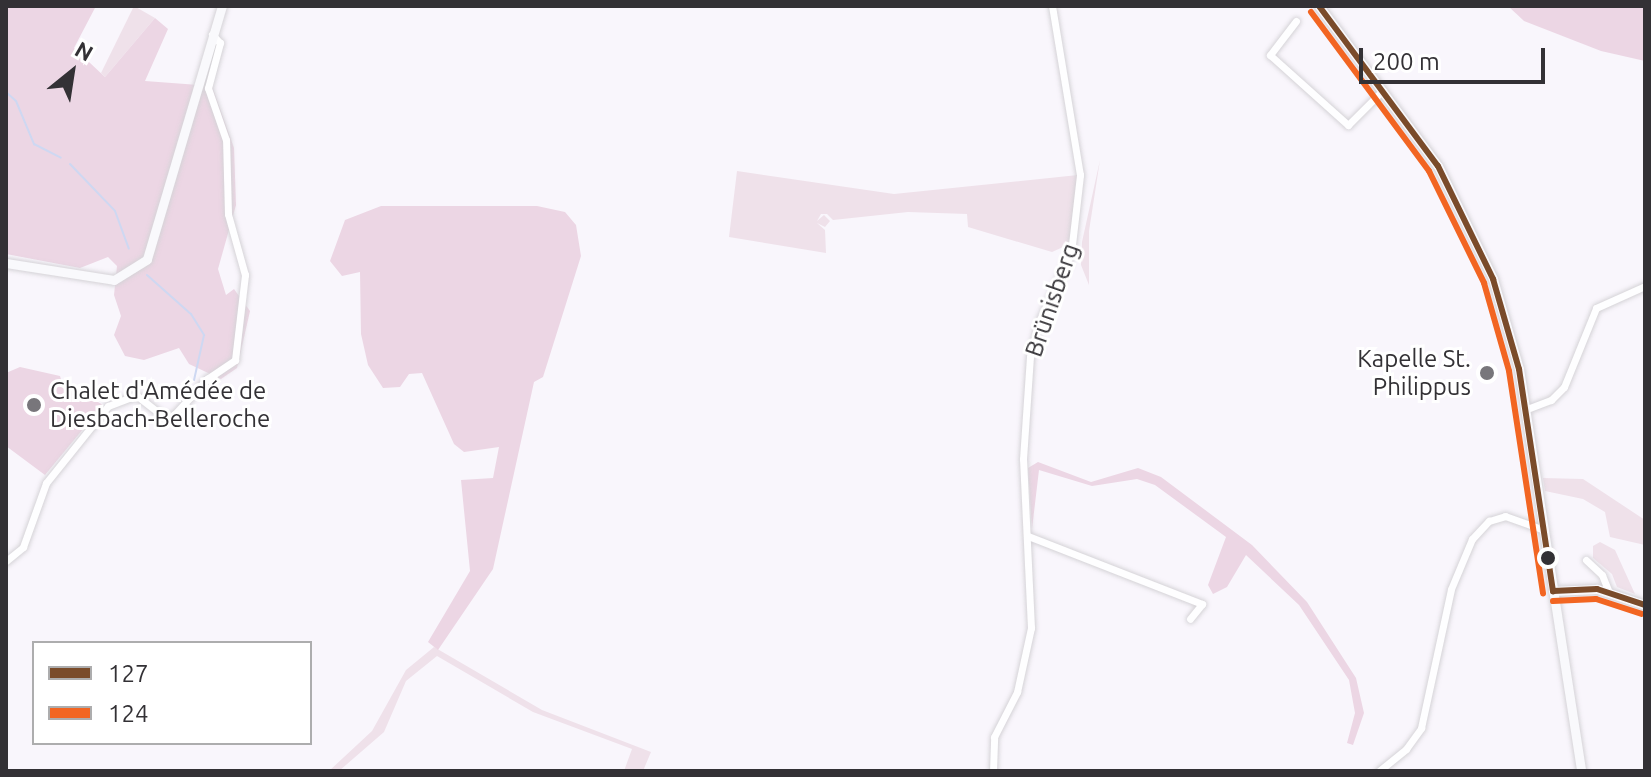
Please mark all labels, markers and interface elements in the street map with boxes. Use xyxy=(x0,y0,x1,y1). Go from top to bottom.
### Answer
north arrow xyxy=(32,32,112,112)
scale bar xyxy=(1363,32,1549,82)
text: N xyxy=(71,36,98,66)
text: 200 m xyxy=(1373,48,1440,75)
street label: Brünisberg xyxy=(1019,239,1085,361)
place label: Kapelle St. Philippus xyxy=(1357,345,1471,401)
marker: Kapelle St. Philippus xyxy=(1478,364,1496,382)
place label: Chalet d'Amédée de Diesbach-Belleroche xyxy=(50,377,270,433)
marker: Chalet d'Amédée de Diesbach-Belleroche xyxy=(25,396,43,414)
unlabelled marker xyxy=(1540,550,1556,566)
legend xyxy=(32,641,312,745)
text: 127 xyxy=(108,660,149,687)
text: 124 xyxy=(108,700,149,727)

